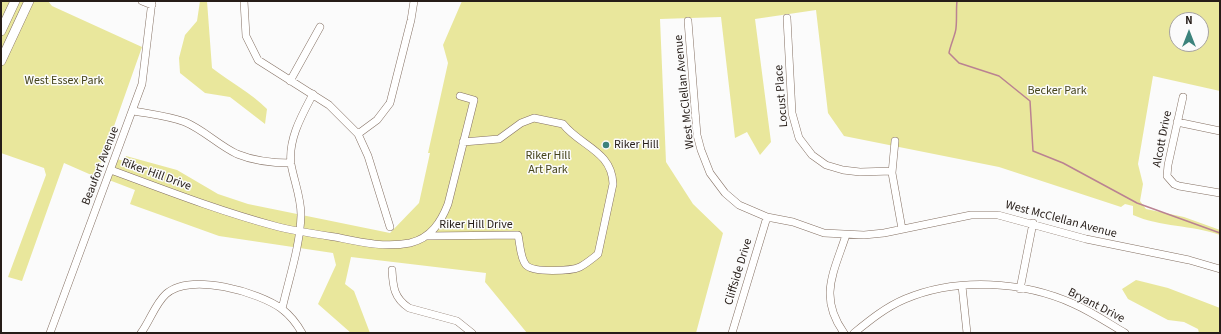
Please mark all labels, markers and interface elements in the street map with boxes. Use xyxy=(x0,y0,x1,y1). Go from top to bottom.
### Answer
north arrow xyxy=(1169,12,1209,52)
text: N xyxy=(1185,13,1193,28)
street label: West McClellan Avenue xyxy=(672,34,698,150)
street label: Locust Place xyxy=(772,64,792,128)
park label: West Essex Park xyxy=(24,74,104,88)
park label: Becker Park xyxy=(1027,84,1087,98)
street label: Alcott Drive xyxy=(1150,109,1176,169)
street label: Beaufort Avenue xyxy=(79,125,123,207)
place label: Riker Hill xyxy=(614,138,659,152)
marker: Riker Hill xyxy=(601,140,611,150)
park label: Riker Hill Art Park xyxy=(526,149,570,177)
street label: Riker Hill Drive xyxy=(119,156,193,194)
street label: West McClellan Avenue xyxy=(1004,198,1118,242)
street label: Riker Hill Drive xyxy=(439,218,513,232)
street label: Cliffside Drive xyxy=(722,237,756,307)
street label: Bryant Drive xyxy=(1065,286,1127,326)

